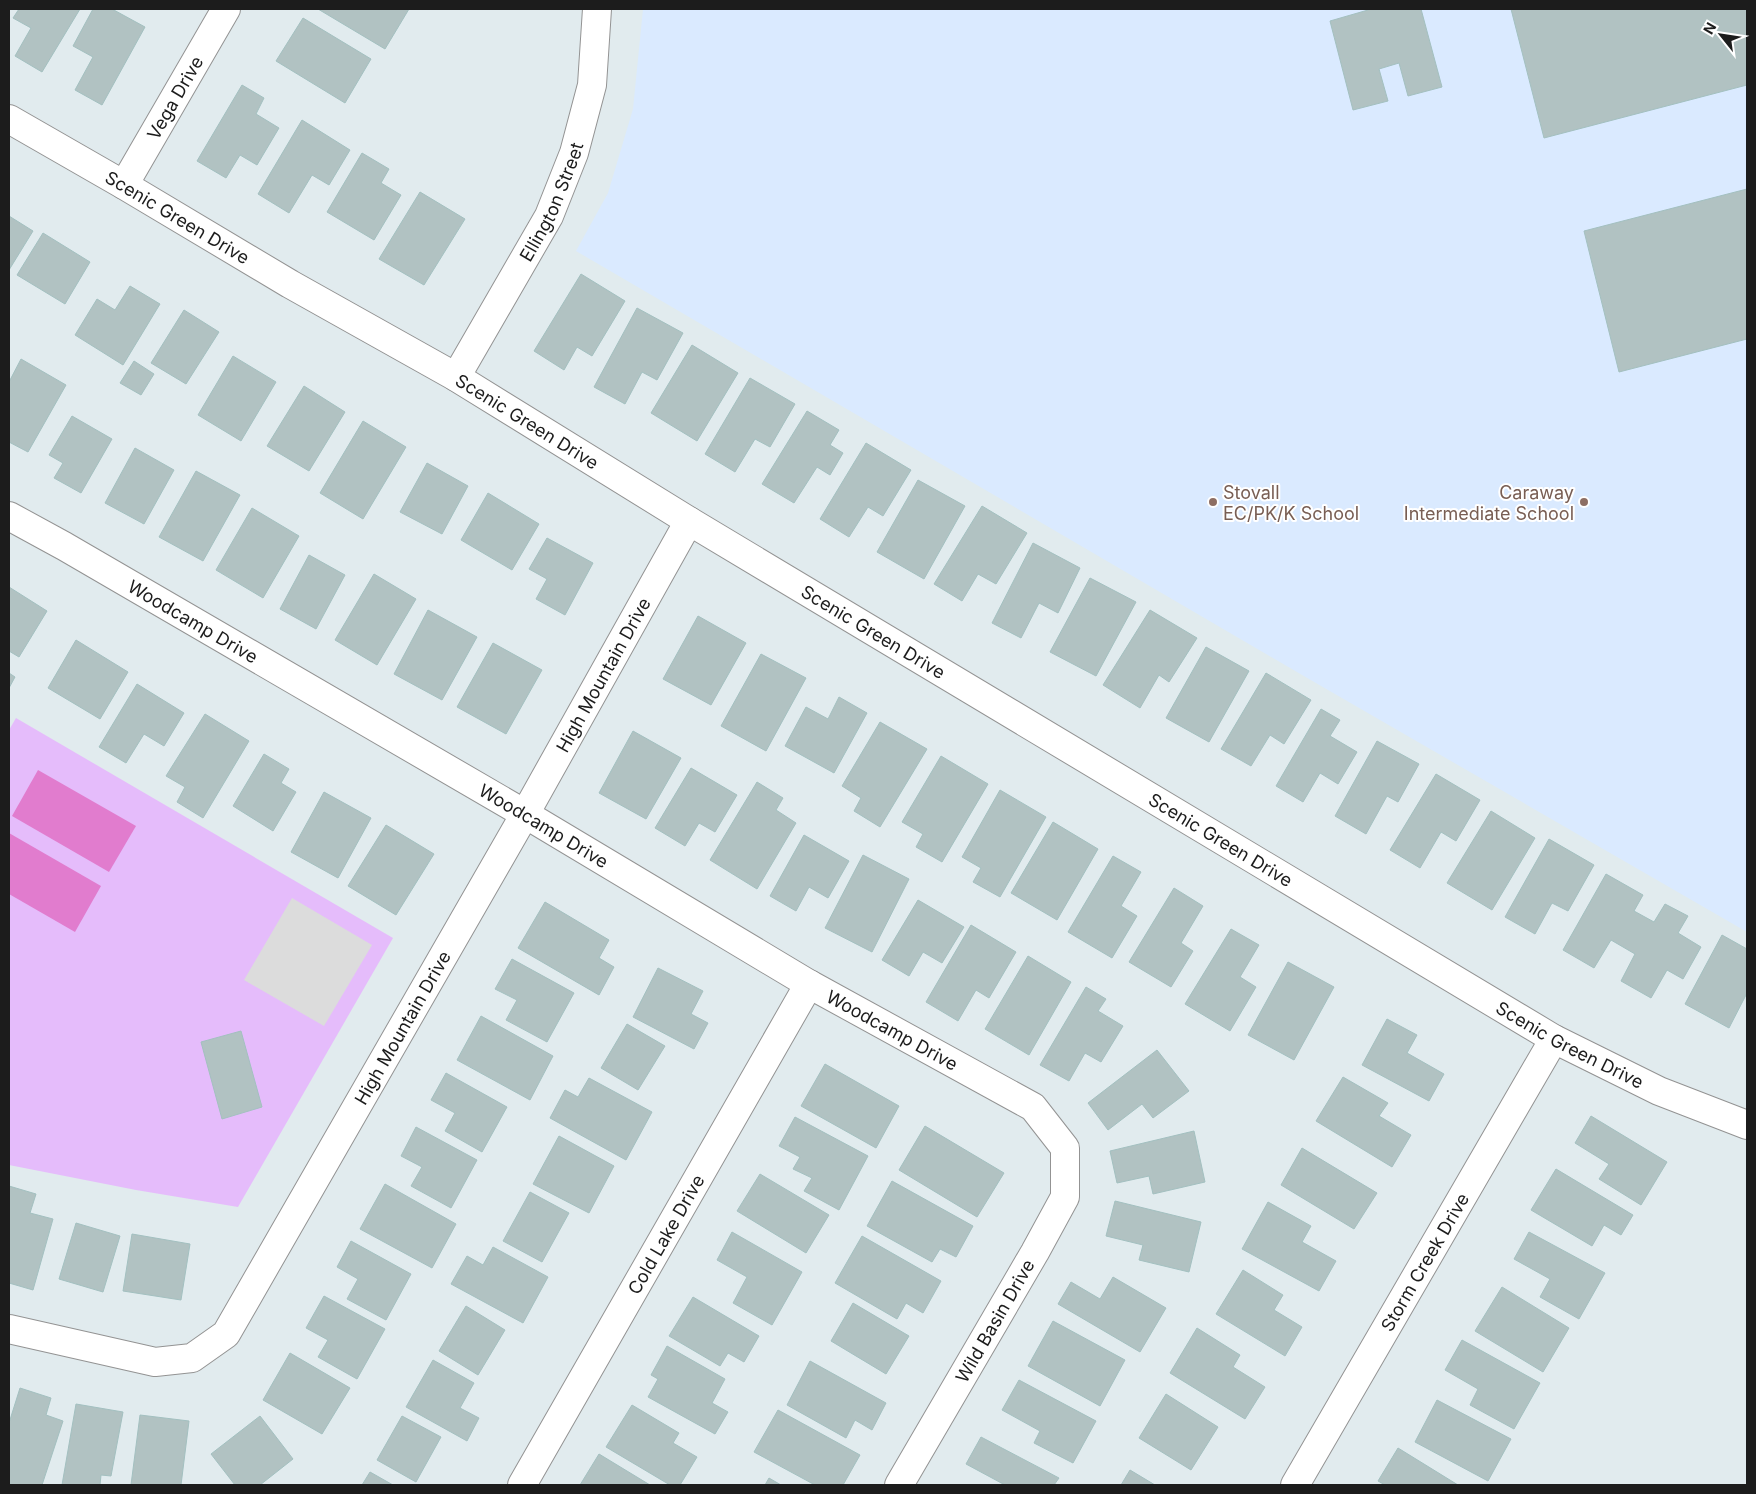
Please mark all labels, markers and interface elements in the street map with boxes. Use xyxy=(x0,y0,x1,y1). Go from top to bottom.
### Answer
north arrow xyxy=(1696,10,1746,60)
text: N xyxy=(1699,19,1719,37)
street label: Vega Drive xyxy=(142,52,207,143)
street label: Ellington Street xyxy=(515,140,587,265)
street label: Scenic Green Drive xyxy=(102,166,253,268)
street label: Scenic Green Drive xyxy=(452,369,603,473)
place label: Stovall EC/PK/K School xyxy=(1223,482,1359,524)
place label: Caraway Intermediate School xyxy=(1404,482,1574,524)
marker: Stovall EC/PK/K School xyxy=(1207,496,1219,508)
marker: Caraway Intermediate School xyxy=(1578,496,1590,508)
street label: Woodcamp Drive xyxy=(124,575,262,667)
street label: Scenic Green Drive xyxy=(798,580,949,683)
street label: High Mountain Drive xyxy=(551,594,655,756)
street label: Woodcamp Drive xyxy=(475,779,612,872)
street label: Scenic Green Drive xyxy=(1145,788,1297,891)
street label: High Mountain Drive xyxy=(350,947,455,1108)
street label: Woodcamp Drive xyxy=(823,985,962,1074)
street label: Scenic Green Drive xyxy=(1493,996,1647,1092)
street label: Cold Lake Drive xyxy=(623,1171,708,1298)
street label: Storm Creek Drive xyxy=(1376,1189,1473,1335)
street label: Wild Basin Drive xyxy=(951,1256,1039,1386)

